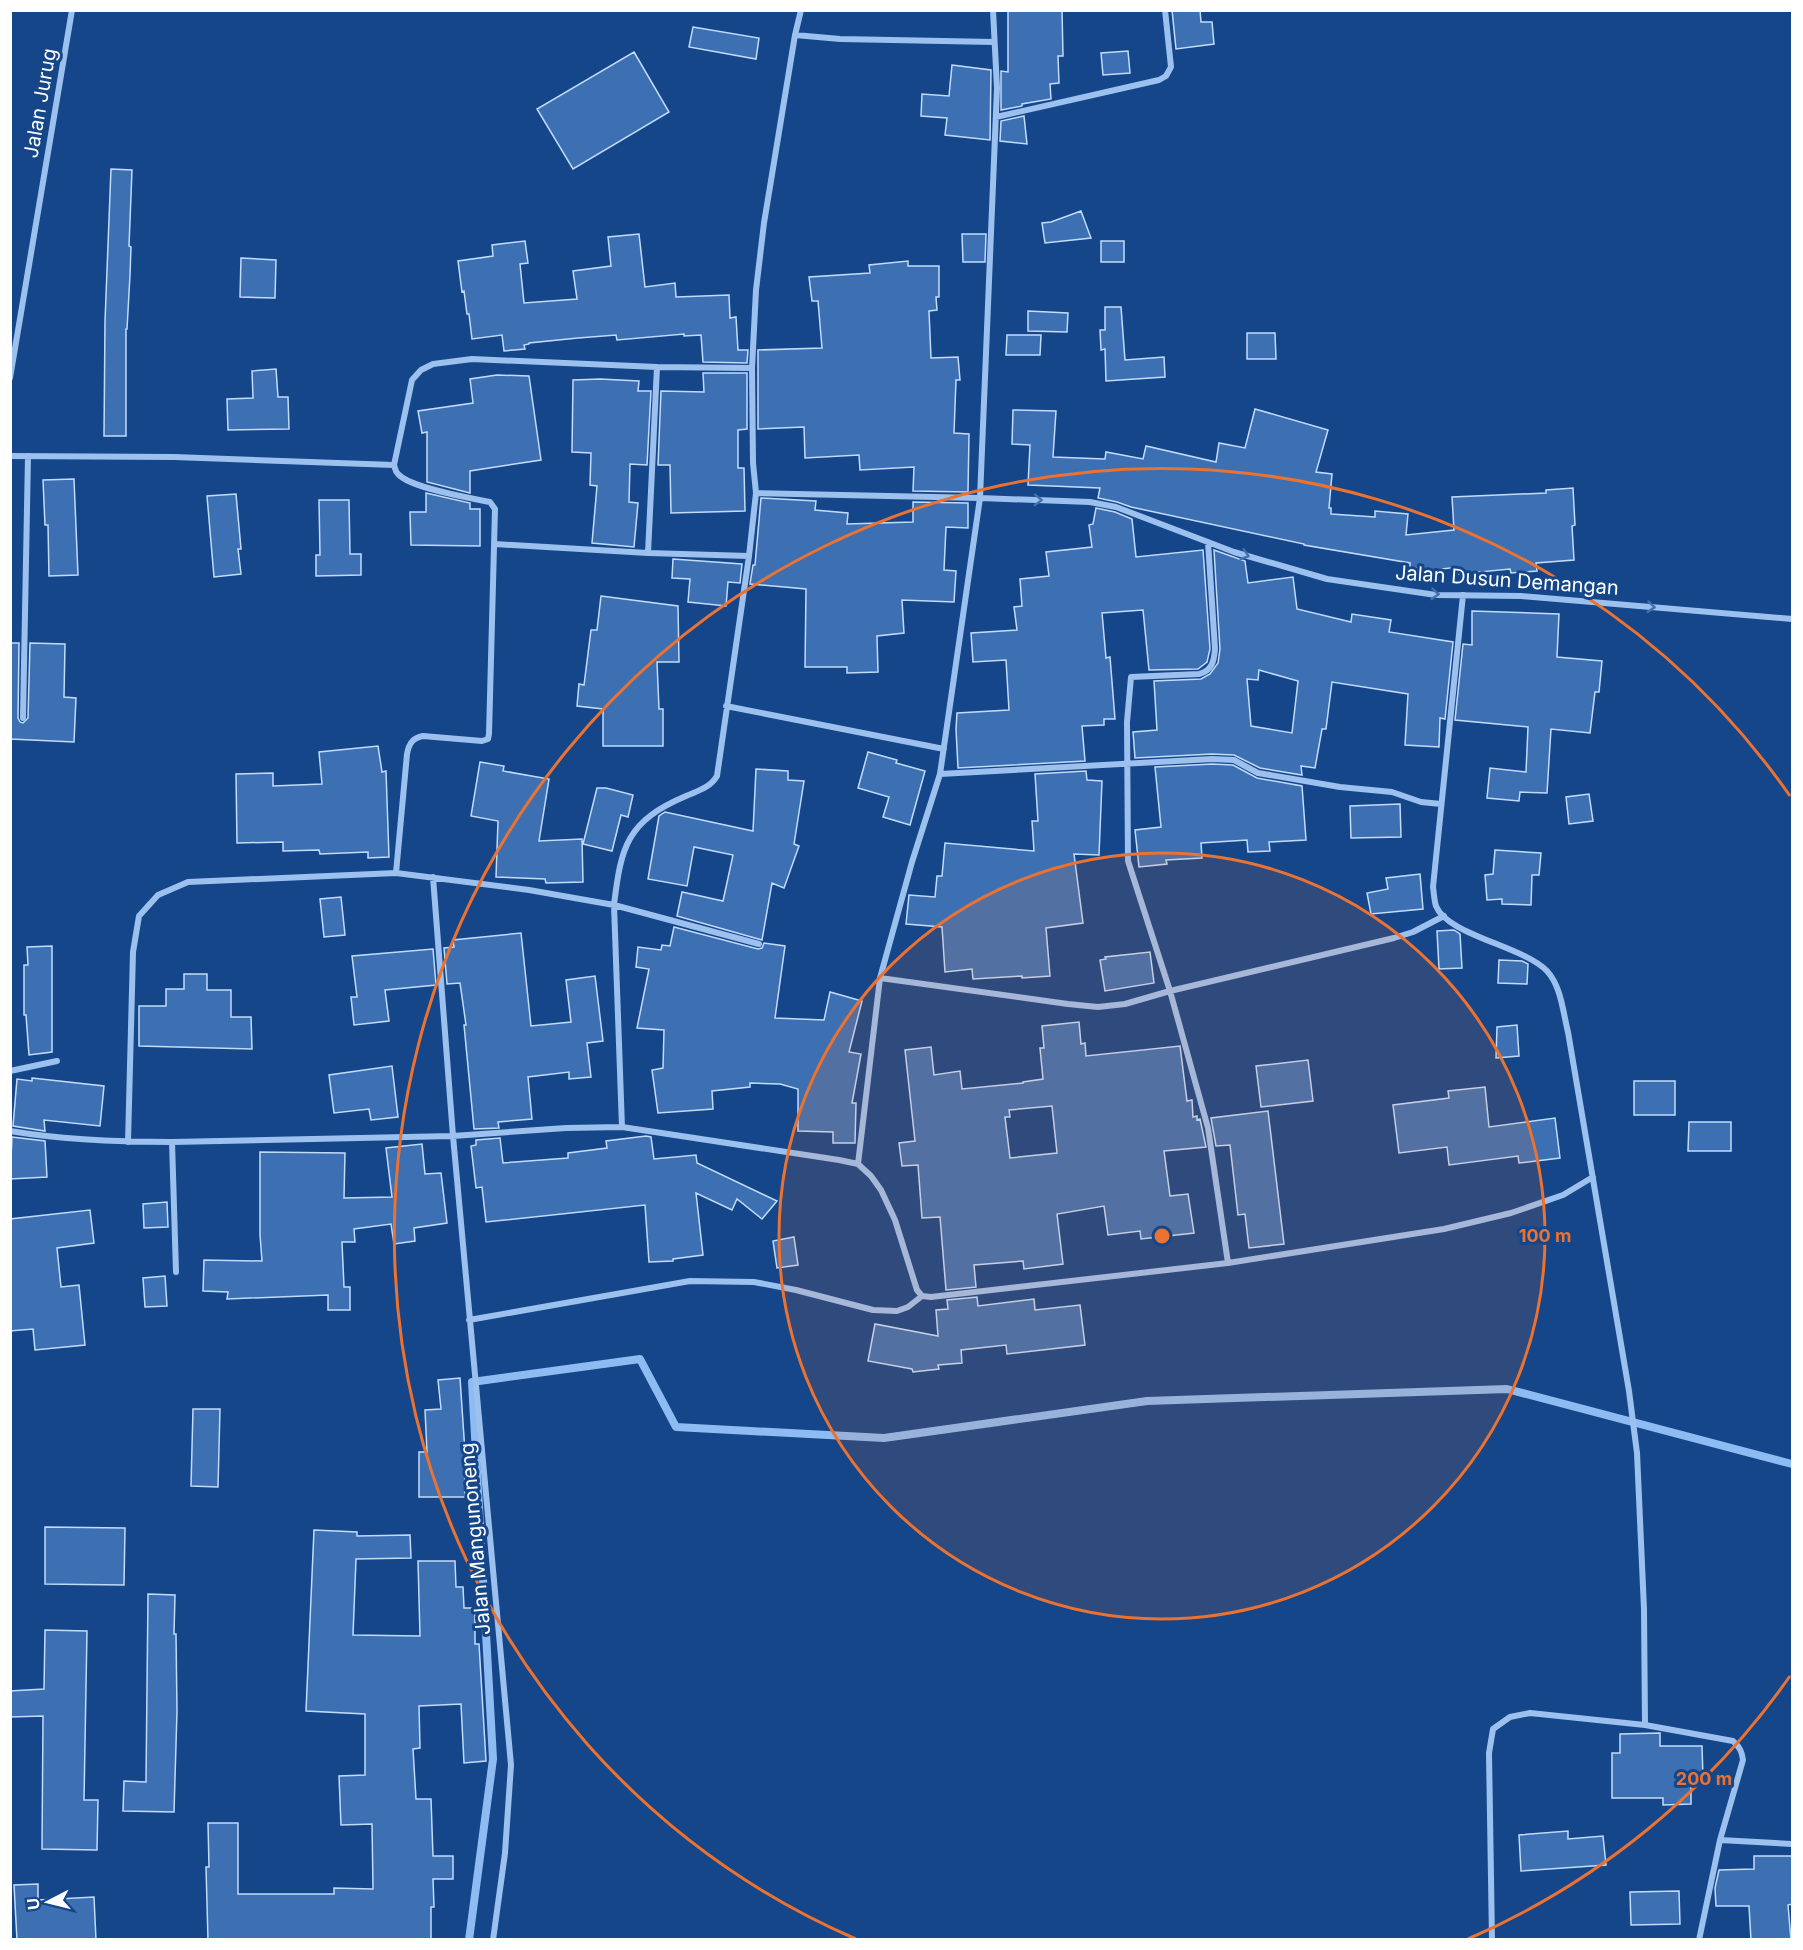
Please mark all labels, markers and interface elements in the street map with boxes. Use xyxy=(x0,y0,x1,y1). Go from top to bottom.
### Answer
street label: Jalan Jurug xyxy=(19,46,61,160)
one-way arrow xyxy=(1034,494,1043,507)
one-way arrow xyxy=(1239,548,1250,560)
street label: Jalan Dusun Demangan xyxy=(1394,560,1620,600)
one-way arrow xyxy=(1431,587,1440,600)
one-way arrow xyxy=(1646,600,1655,613)
text: 100 m xyxy=(1519,1225,1571,1246)
centre of rings xyxy=(1152,1226,1172,1246)
street label: Jalan Mangunoneng xyxy=(455,1442,495,1636)
text: 200 m xyxy=(1676,1768,1732,1789)
north arrow xyxy=(18,1872,78,1932)
text: U xyxy=(22,1897,44,1911)

